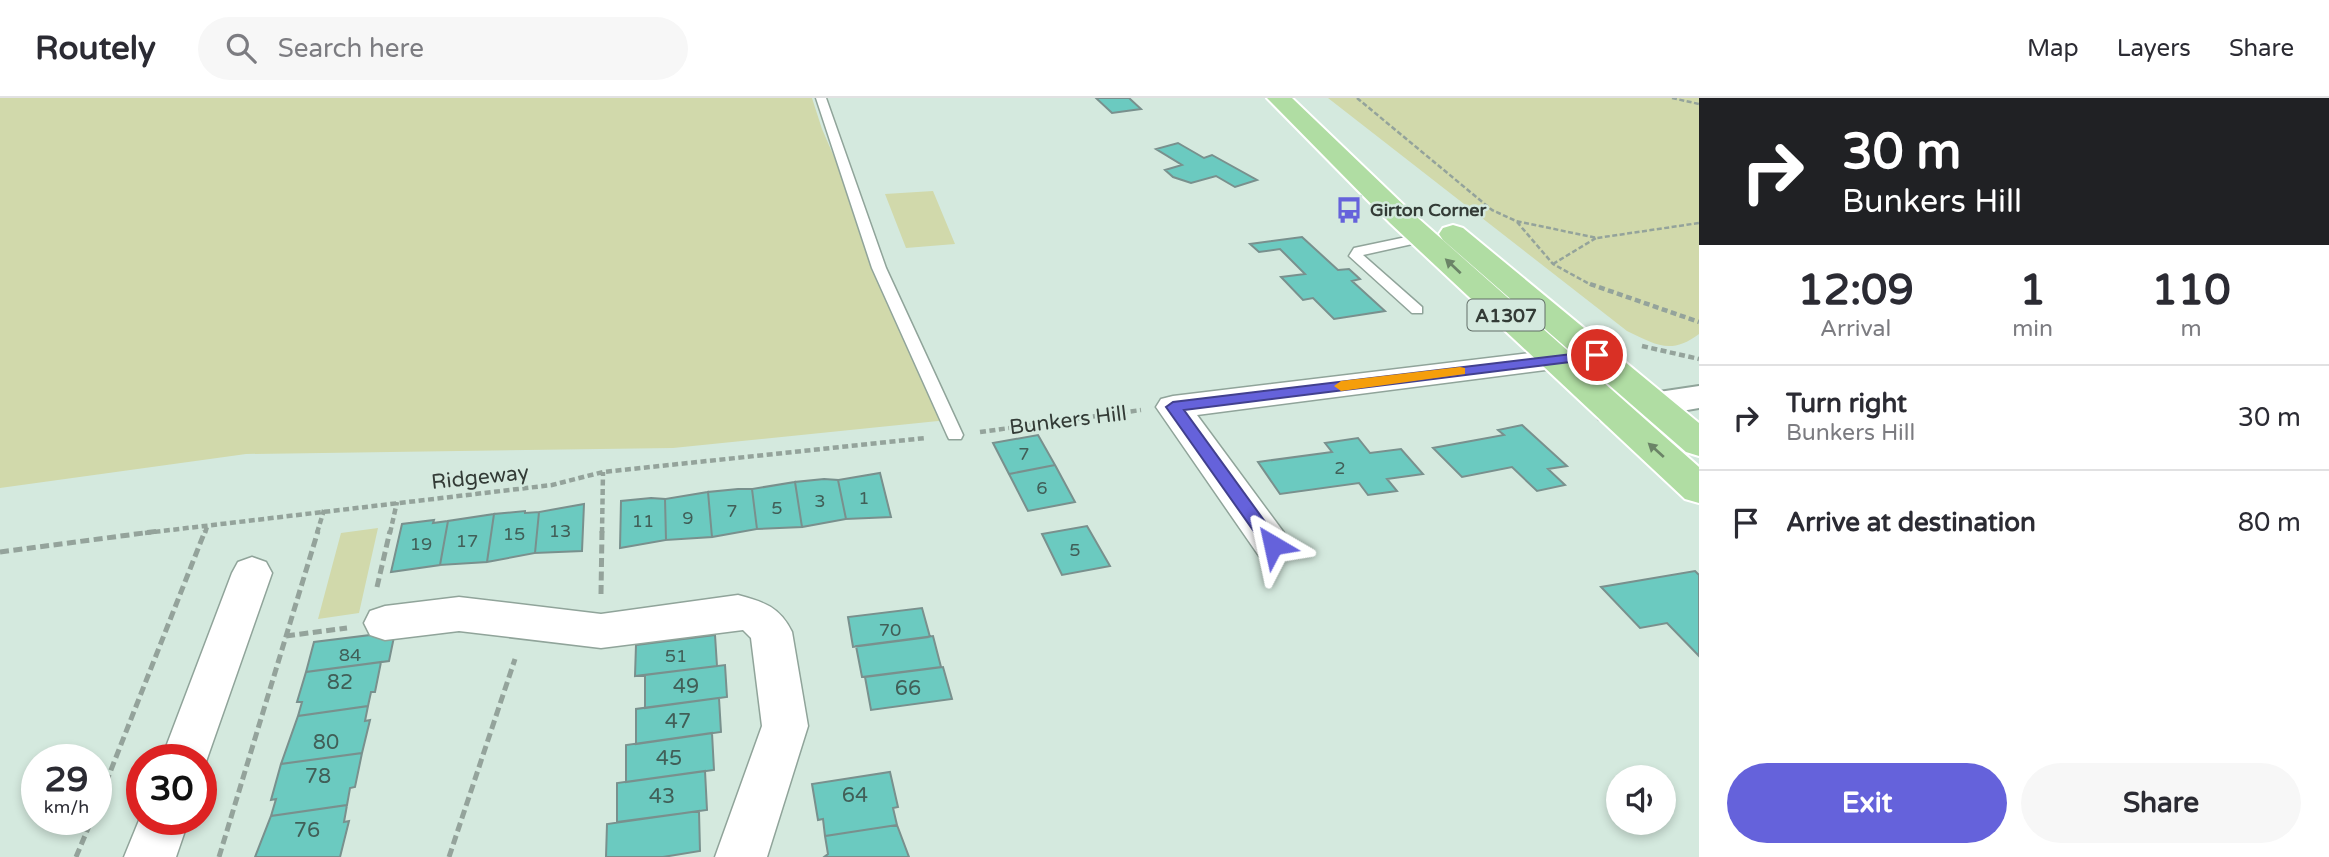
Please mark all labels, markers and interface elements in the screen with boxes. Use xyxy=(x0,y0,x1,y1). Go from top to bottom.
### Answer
search box xyxy=(198,17,688,80)
text: Routely xyxy=(35,29,156,68)
icon: search xyxy=(222,29,260,67)
text: Search here xyxy=(278,33,424,64)
text: Map xyxy=(2027,34,2079,63)
text: Layers xyxy=(2117,34,2191,63)
text: Share xyxy=(2229,34,2294,63)
text: 30 m xyxy=(1842,123,1961,182)
icon: right xyxy=(1727,126,1818,217)
text: Bunkers Hill xyxy=(1842,183,2022,221)
bus stop icon: Girton Corner xyxy=(1334,195,1364,225)
place label: Girton Corner xyxy=(1370,199,1488,221)
one-way arrow xyxy=(1444,258,1462,274)
text: 12:09 xyxy=(1797,265,1914,316)
text: 1 xyxy=(2019,265,2046,316)
text: 110 xyxy=(2151,265,2231,316)
road number: A1307 xyxy=(1468,300,1544,330)
text: Arrival xyxy=(1820,315,1891,343)
text: min xyxy=(2012,315,2053,343)
text: m xyxy=(2180,315,2202,343)
pin xyxy=(1567,325,1627,385)
icon: arrive xyxy=(1578,336,1616,374)
text: Turn right xyxy=(1786,388,1907,419)
icon: right xyxy=(1727,399,1765,437)
street label: Bunkers Hill xyxy=(1008,401,1128,440)
text: 30 m xyxy=(2238,402,2301,433)
text: Bunkers Hill xyxy=(1786,419,1915,447)
one-way arrow xyxy=(1647,442,1665,458)
house number: 7 xyxy=(1018,443,1030,465)
house number: 2 xyxy=(1334,457,1346,479)
street label: Ridgeway xyxy=(430,460,530,495)
house number: 6 xyxy=(1036,477,1048,499)
house number: 1 xyxy=(858,487,870,509)
house number: 3 xyxy=(814,490,826,512)
house number: 5 xyxy=(771,497,783,519)
house number: 7 xyxy=(726,500,738,522)
icon: arrive xyxy=(1727,504,1765,542)
house number: 9 xyxy=(682,507,694,529)
text: Arrive at destination xyxy=(1786,507,2036,538)
text: 80 m xyxy=(2238,507,2301,538)
position arrow xyxy=(1236,508,1310,582)
house number: 11 xyxy=(632,510,654,532)
house number: 13 xyxy=(549,520,571,542)
house number: 15 xyxy=(503,523,525,545)
house number: 17 xyxy=(456,530,478,552)
house number: 19 xyxy=(410,533,432,555)
house number: 5 xyxy=(1069,539,1081,561)
house number: 70 xyxy=(879,619,901,641)
house number: 84 xyxy=(339,644,361,666)
house number: 51 xyxy=(665,645,687,667)
house number: 82 xyxy=(327,670,353,695)
house number: 49 xyxy=(673,674,699,699)
house number: 66 xyxy=(895,676,921,701)
house number: 47 xyxy=(665,709,691,734)
house number: 80 xyxy=(313,730,339,755)
speed limit sign: 30 xyxy=(126,744,217,835)
house number: 45 xyxy=(656,746,682,771)
text: 29 xyxy=(45,759,88,801)
button: Exit xyxy=(1727,763,2007,843)
button: Share xyxy=(2021,763,2301,843)
house number: 78 xyxy=(305,764,331,789)
map controls xyxy=(1606,765,1676,835)
button: sound xyxy=(1606,765,1676,835)
house number: 64 xyxy=(842,783,868,808)
house number: 43 xyxy=(649,784,675,809)
text: km/h xyxy=(44,796,89,818)
house number: 76 xyxy=(294,818,320,843)

